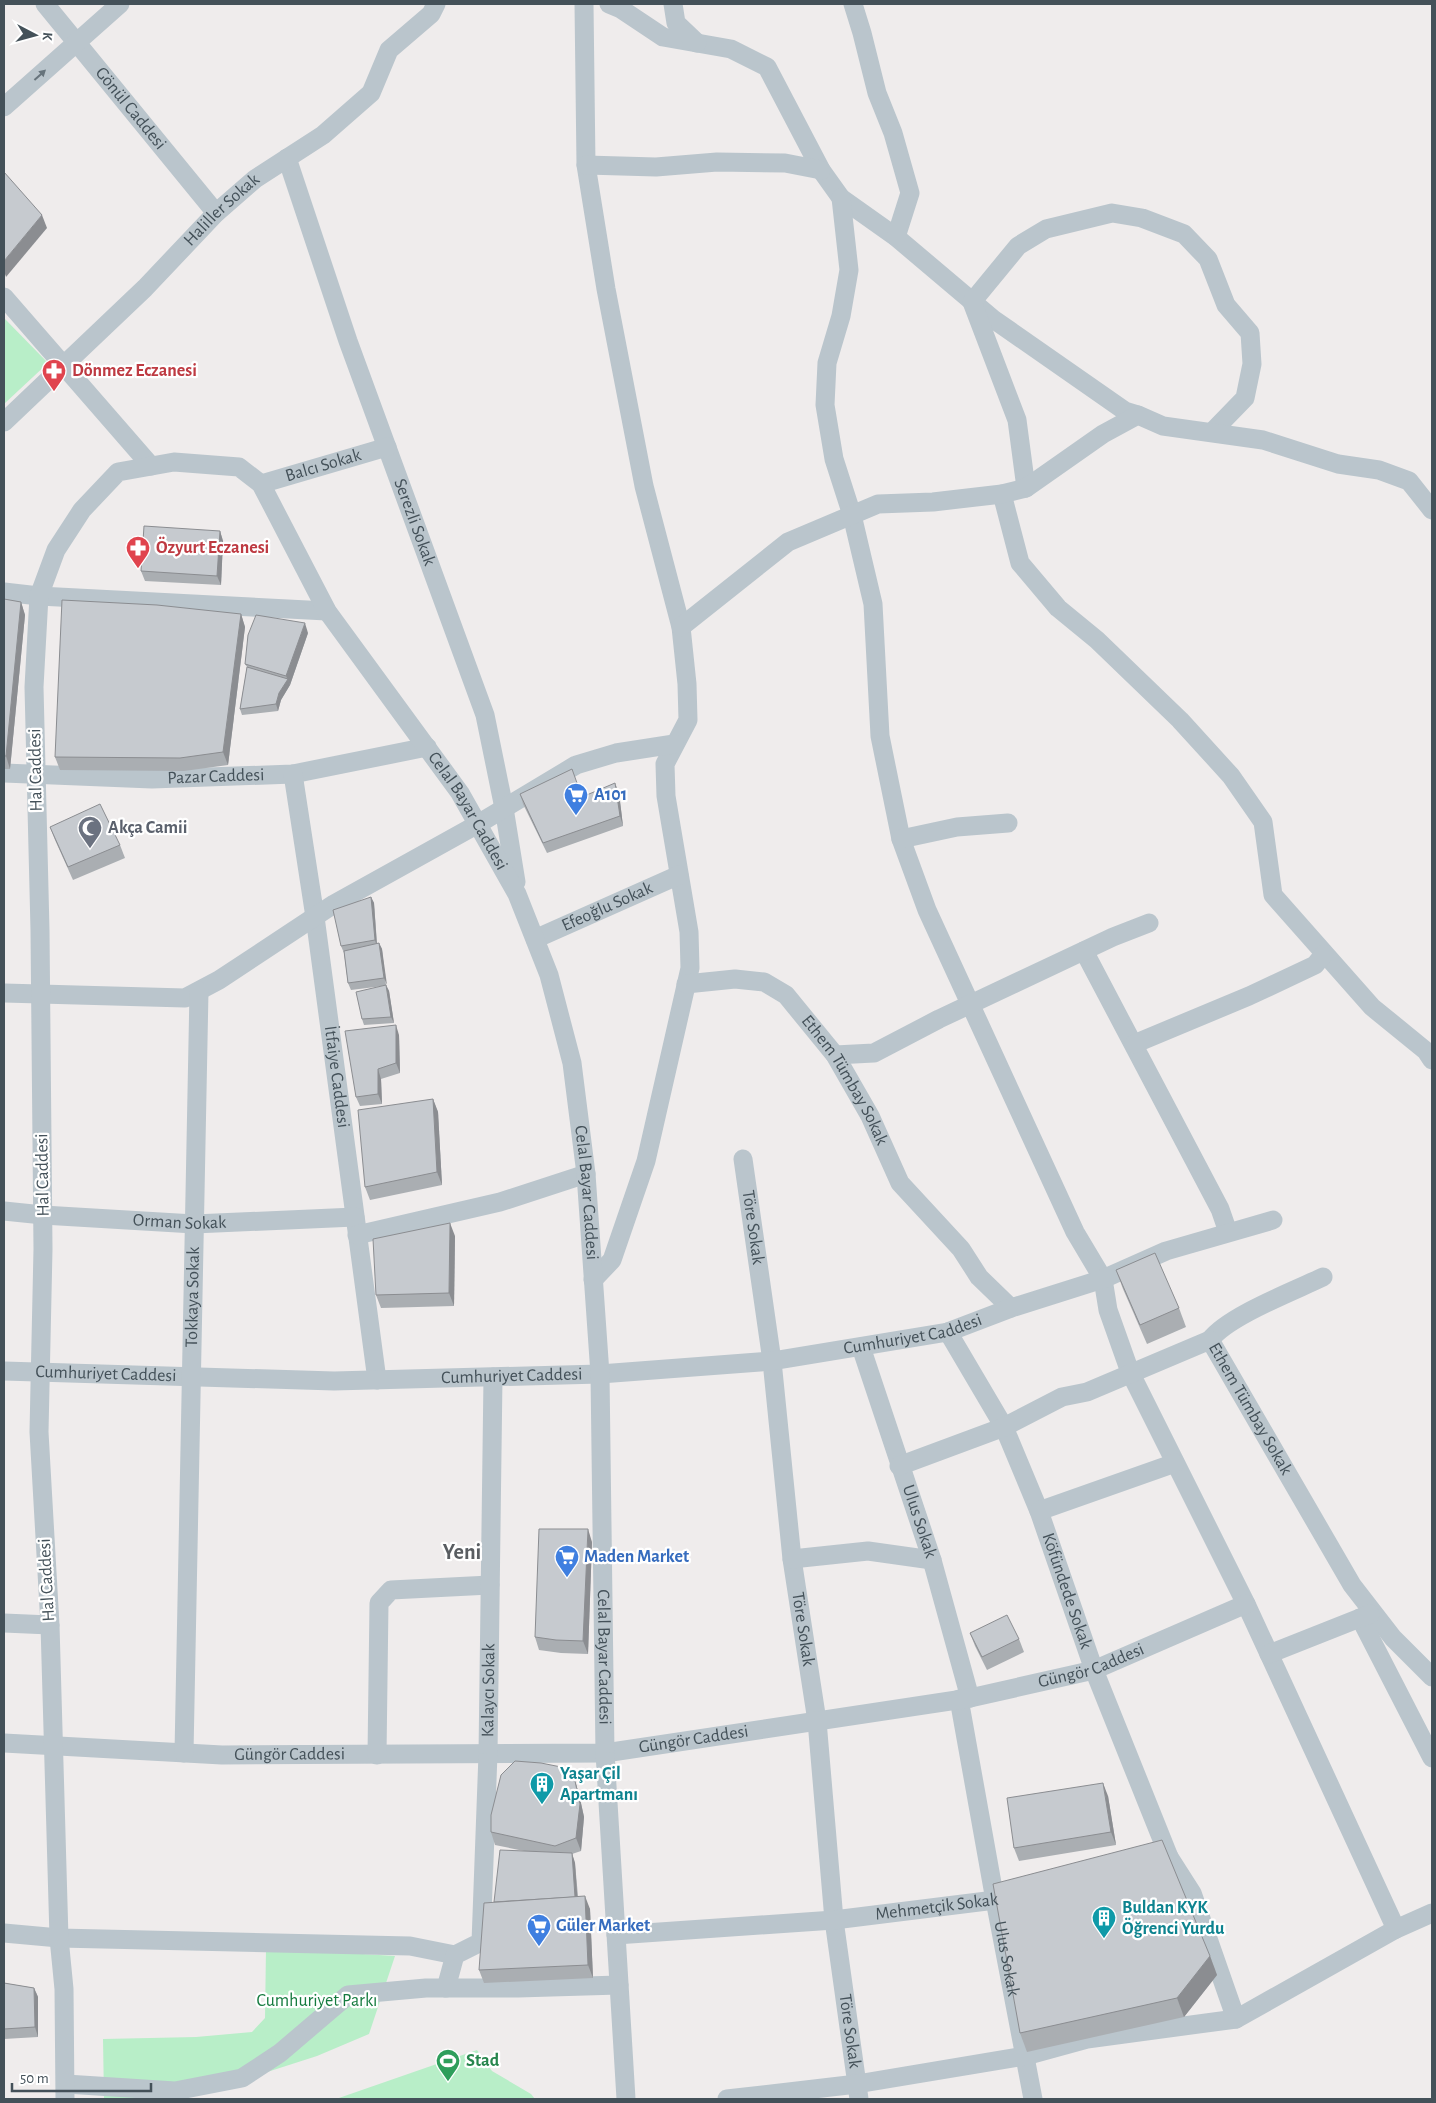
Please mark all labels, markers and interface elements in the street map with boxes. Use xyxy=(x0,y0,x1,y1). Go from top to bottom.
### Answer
north arrow xyxy=(10,10,60,60)
text: K xyxy=(39,31,54,42)
street label: Gönül Caddesi xyxy=(92,64,169,153)
one-way arrow xyxy=(34,69,46,81)
street label: Haliller Sokak xyxy=(181,170,264,250)
pharmacy icon: Dönmez Eczanesi xyxy=(41,358,67,392)
place label: Dönmez Eczanesi xyxy=(72,362,197,380)
street label: Balcı Sokak xyxy=(283,446,364,485)
street label: Serezli Sokak xyxy=(390,476,439,569)
pharmacy icon: Özyurt Eczanesi xyxy=(125,535,151,569)
place label: Özyurt Eczanesi xyxy=(156,536,269,557)
street label: Hal Caddesi xyxy=(26,728,46,812)
street label: Celal Bayar Caddesi xyxy=(424,749,511,873)
street label: Pazar Caddesi xyxy=(167,766,265,787)
supermarket icon: A101 xyxy=(563,782,589,816)
place label: A101 xyxy=(594,786,627,804)
mosque icon: Akça Camii xyxy=(77,815,103,849)
place label: Akça Camii xyxy=(108,819,188,837)
street label: Efeoğlu Sokak xyxy=(559,879,656,935)
street label: Ethem Tümbay Sokak xyxy=(798,1012,891,1149)
street label: İtfaiye Caddesi xyxy=(321,1024,352,1129)
street label: Celal Bayar Caddesi xyxy=(571,1124,601,1261)
street label: Hal Caddesi xyxy=(33,1133,53,1217)
street label: Töre Sokak xyxy=(739,1189,767,1266)
street label: Orman Sokak xyxy=(132,1211,227,1233)
street label: Tokkaya Sokak xyxy=(183,1246,203,1348)
street label: Cumhuriyet Caddesi xyxy=(842,1311,984,1358)
street label: Ethem Tümbay Sokak xyxy=(1205,1340,1296,1479)
street label: Cumhuriyet Caddesi xyxy=(35,1363,177,1385)
street label: Cumhuriyet Caddesi xyxy=(441,1365,583,1387)
street label: Ulus Sokak xyxy=(899,1483,940,1561)
street label: Köfündede Sokak xyxy=(1038,1531,1095,1652)
street label: Hal Caddesi xyxy=(36,1538,58,1622)
district label: Yeni xyxy=(443,1541,481,1563)
supermarket icon: Maden Market xyxy=(554,1544,580,1578)
place label: Maden Market xyxy=(584,1548,689,1566)
street label: Celal Bayar Caddesi xyxy=(594,1589,614,1725)
street label: Töre Sokak xyxy=(788,1591,818,1668)
street label: Güngör Caddesi xyxy=(1036,1640,1147,1691)
street label: Kalaycı Sokak xyxy=(479,1643,498,1737)
street label: Güngör Caddesi xyxy=(638,1722,750,1757)
street label: Güngör Caddesi xyxy=(234,1745,345,1764)
place label: Yaşar Çil Apartmanı xyxy=(560,1765,638,1804)
building icon: Yaşar Çil Apartmanı xyxy=(529,1771,555,1805)
street label: Mehmetçik Sokak xyxy=(874,1891,1000,1924)
place label: Buldan KYK Öğrenci Yurdu xyxy=(1122,1899,1225,1938)
building icon: Buldan KYK Öğrenci Yurdu xyxy=(1091,1905,1117,1939)
supermarket icon: Güler Market xyxy=(526,1913,552,1947)
place label: Güler Market xyxy=(556,1917,650,1935)
street label: Ulus Sokak xyxy=(990,1920,1022,1999)
park label: Cumhuriyet Parkı xyxy=(257,1992,377,2010)
street label: Töre Sokak xyxy=(835,1993,864,2070)
sports icon: Stad xyxy=(435,2048,461,2082)
place label: Stad xyxy=(466,2052,500,2070)
scale bar xyxy=(12,2060,151,2092)
text: 50 m xyxy=(20,2071,49,2086)

